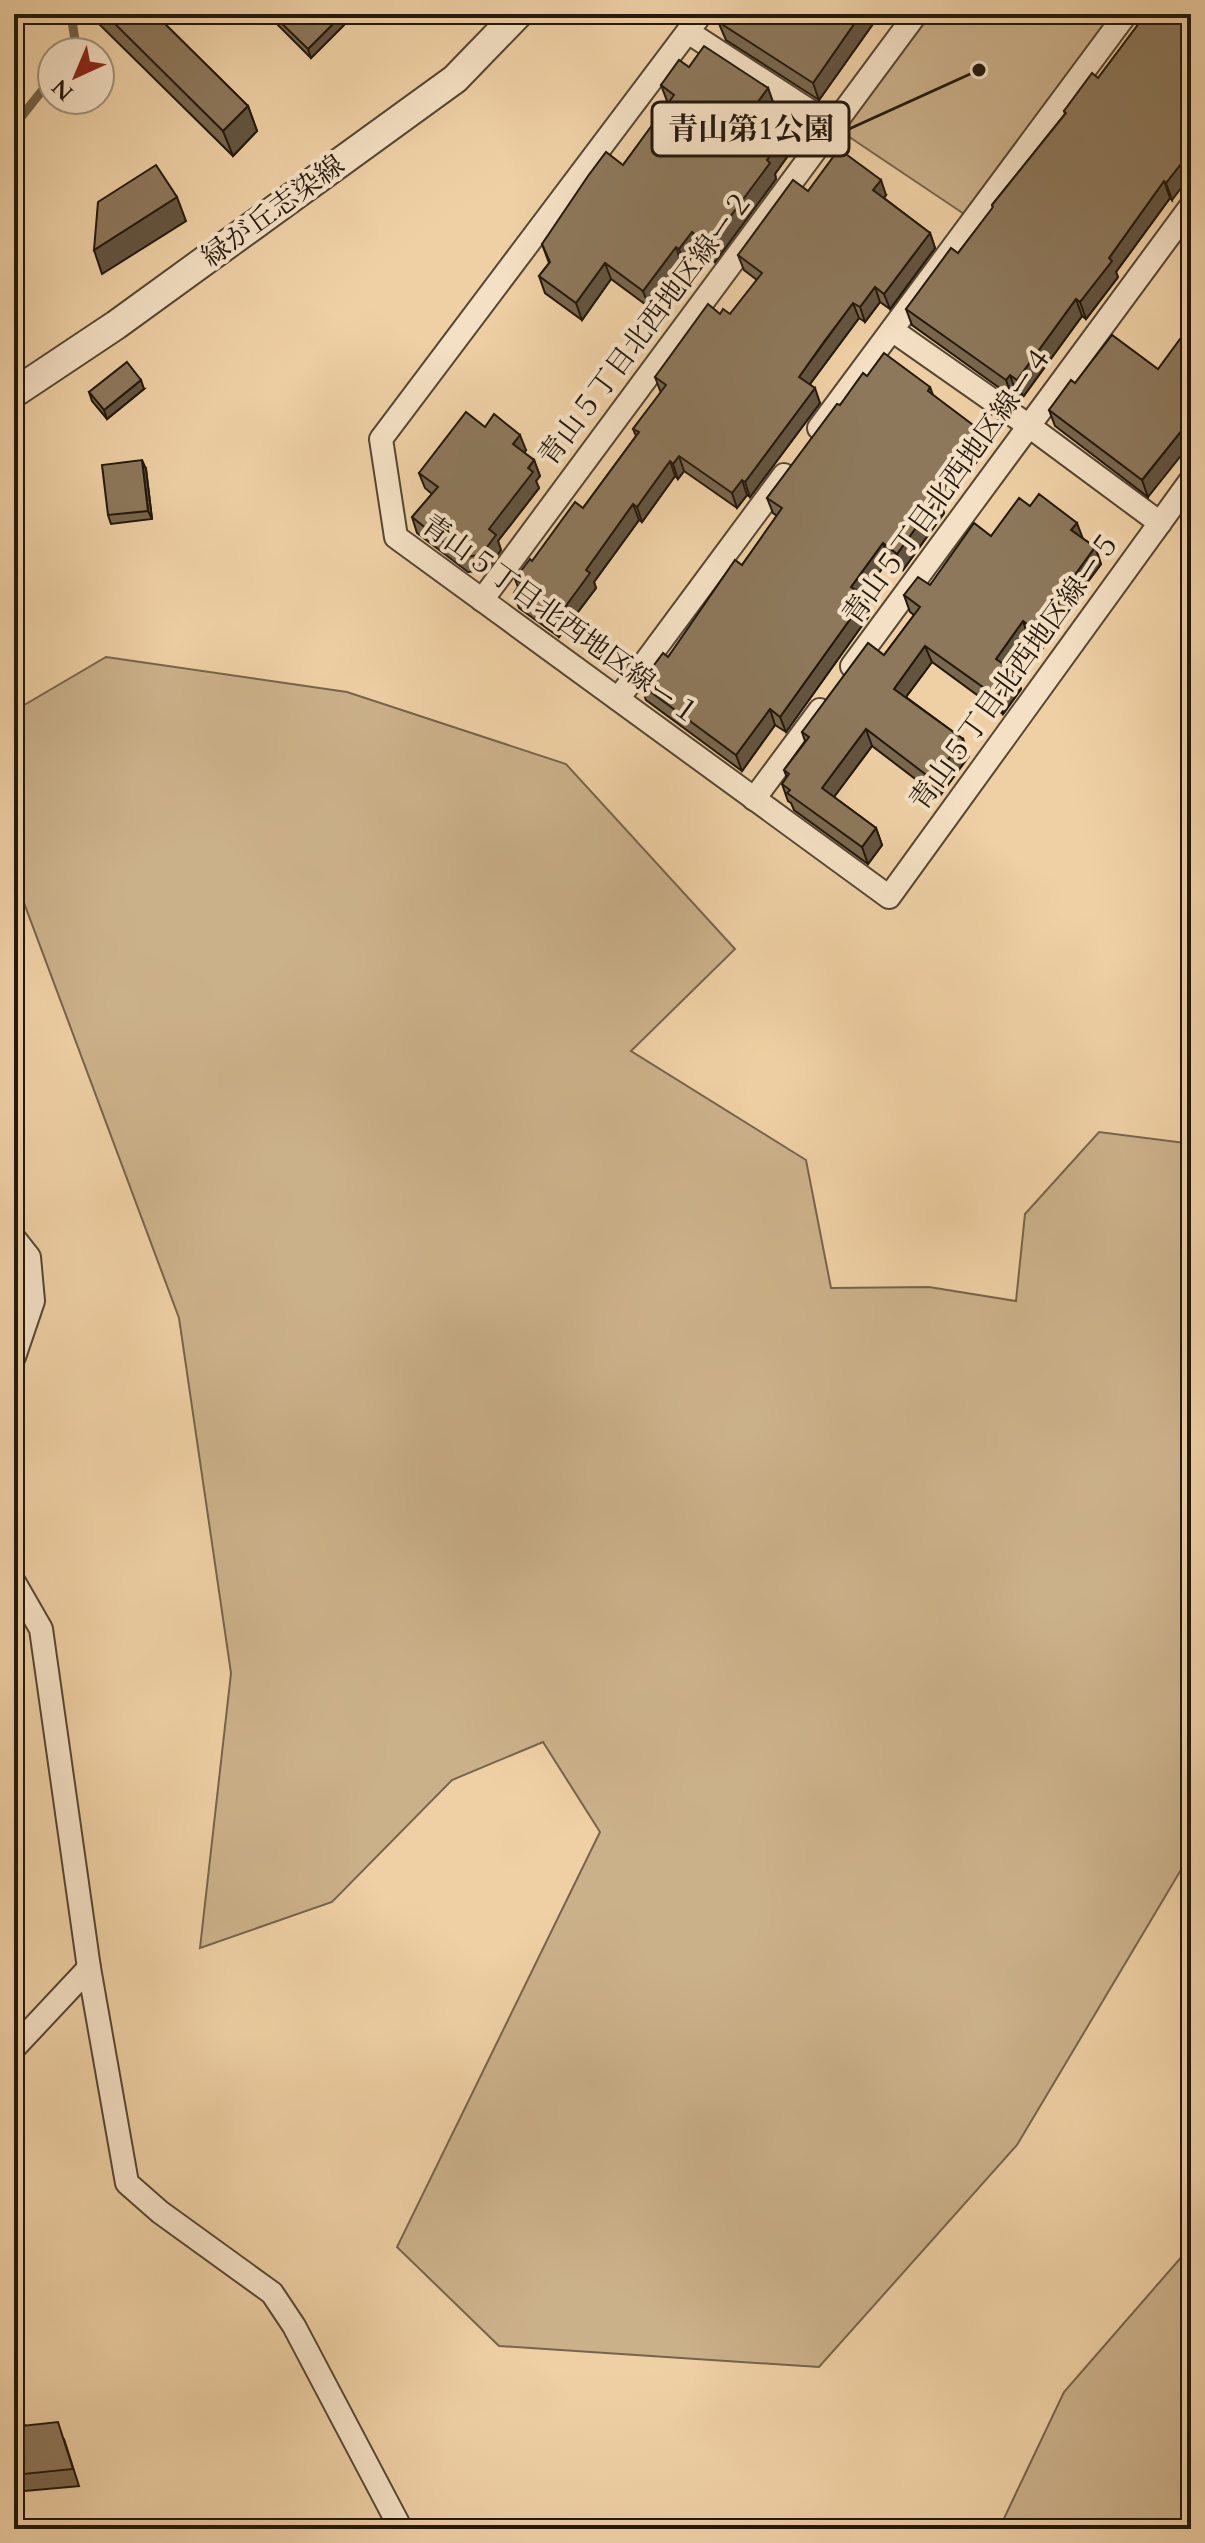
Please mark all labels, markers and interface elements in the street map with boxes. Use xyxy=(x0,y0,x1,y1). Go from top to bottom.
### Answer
north arrow xyxy=(36,36,116,116)
text: N xyxy=(46,72,80,107)
callout: 青山第1公園 xyxy=(652,102,849,156)
text: 青山第1公園 xyxy=(668,109,834,150)
street label: 緑が丘志染線 xyxy=(194,146,352,276)
street label: 青山５丁目北西地区線ー２ xyxy=(530,182,762,474)
street label: 青山５丁目北西地区線ー４ xyxy=(834,338,1062,632)
street label: 青山５丁目北西地区線ー１ xyxy=(414,506,708,734)
street label: 青山５丁目北西地区線ー５ xyxy=(901,524,1129,818)

